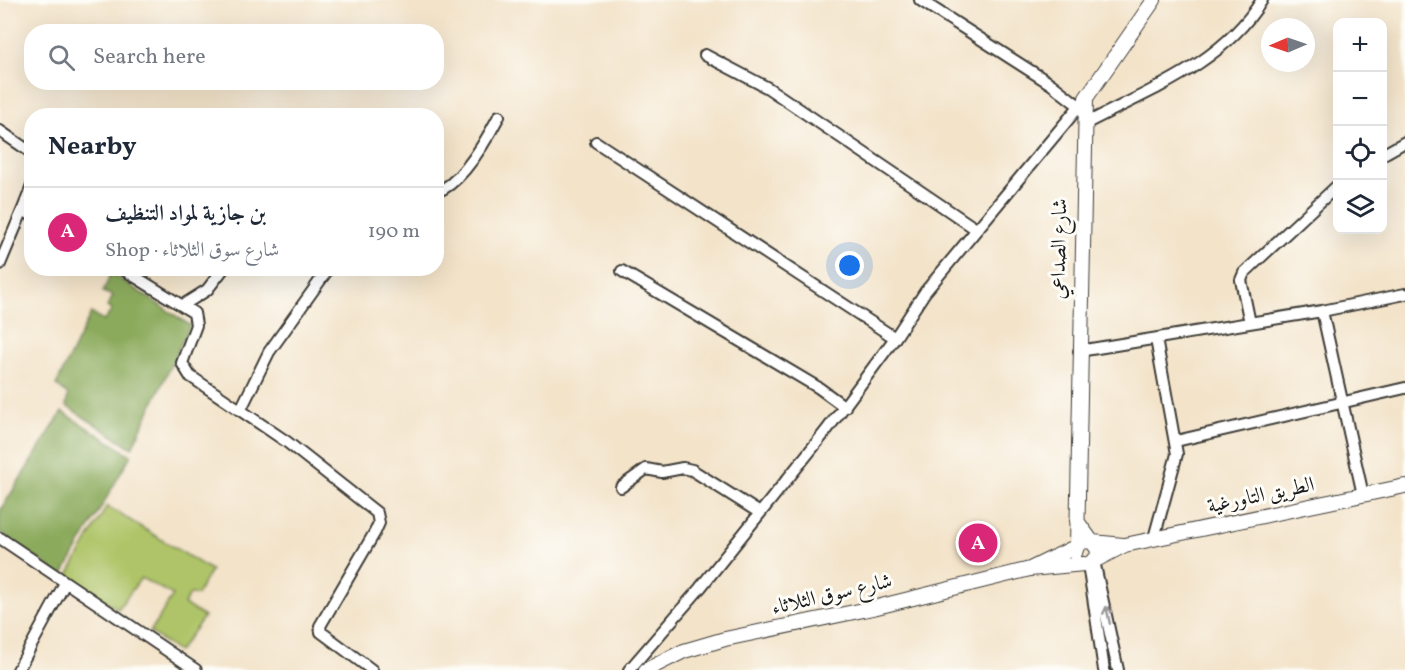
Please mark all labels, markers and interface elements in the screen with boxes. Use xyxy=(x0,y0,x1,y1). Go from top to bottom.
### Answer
north arrow xyxy=(1261,18,1315,72)
map controls xyxy=(1333,18,1387,234)
button: + xyxy=(1333,18,1387,72)
search box xyxy=(24,24,444,90)
icon: search xyxy=(45,41,78,74)
text: Search here xyxy=(93,42,206,73)
button: − xyxy=(1333,72,1387,126)
button: locate xyxy=(1333,126,1387,180)
text: Nearby xyxy=(48,129,137,165)
button: layers xyxy=(1333,180,1387,234)
street label: شارع الصداعي xyxy=(1045,198,1077,300)
text: بن جازية لمواد التنظيف xyxy=(105,199,266,230)
text: A xyxy=(60,218,75,246)
text: 190 m xyxy=(368,218,420,246)
text: Shop · شارع سوق الثلاثاء xyxy=(105,237,279,265)
your location xyxy=(835,251,864,280)
street label: الطريق التاورغية xyxy=(1205,471,1317,521)
pin: A xyxy=(958,520,998,566)
street label: شارع سوق الثلاثاء xyxy=(769,567,896,625)
one-way arrow xyxy=(1102,606,1113,625)

